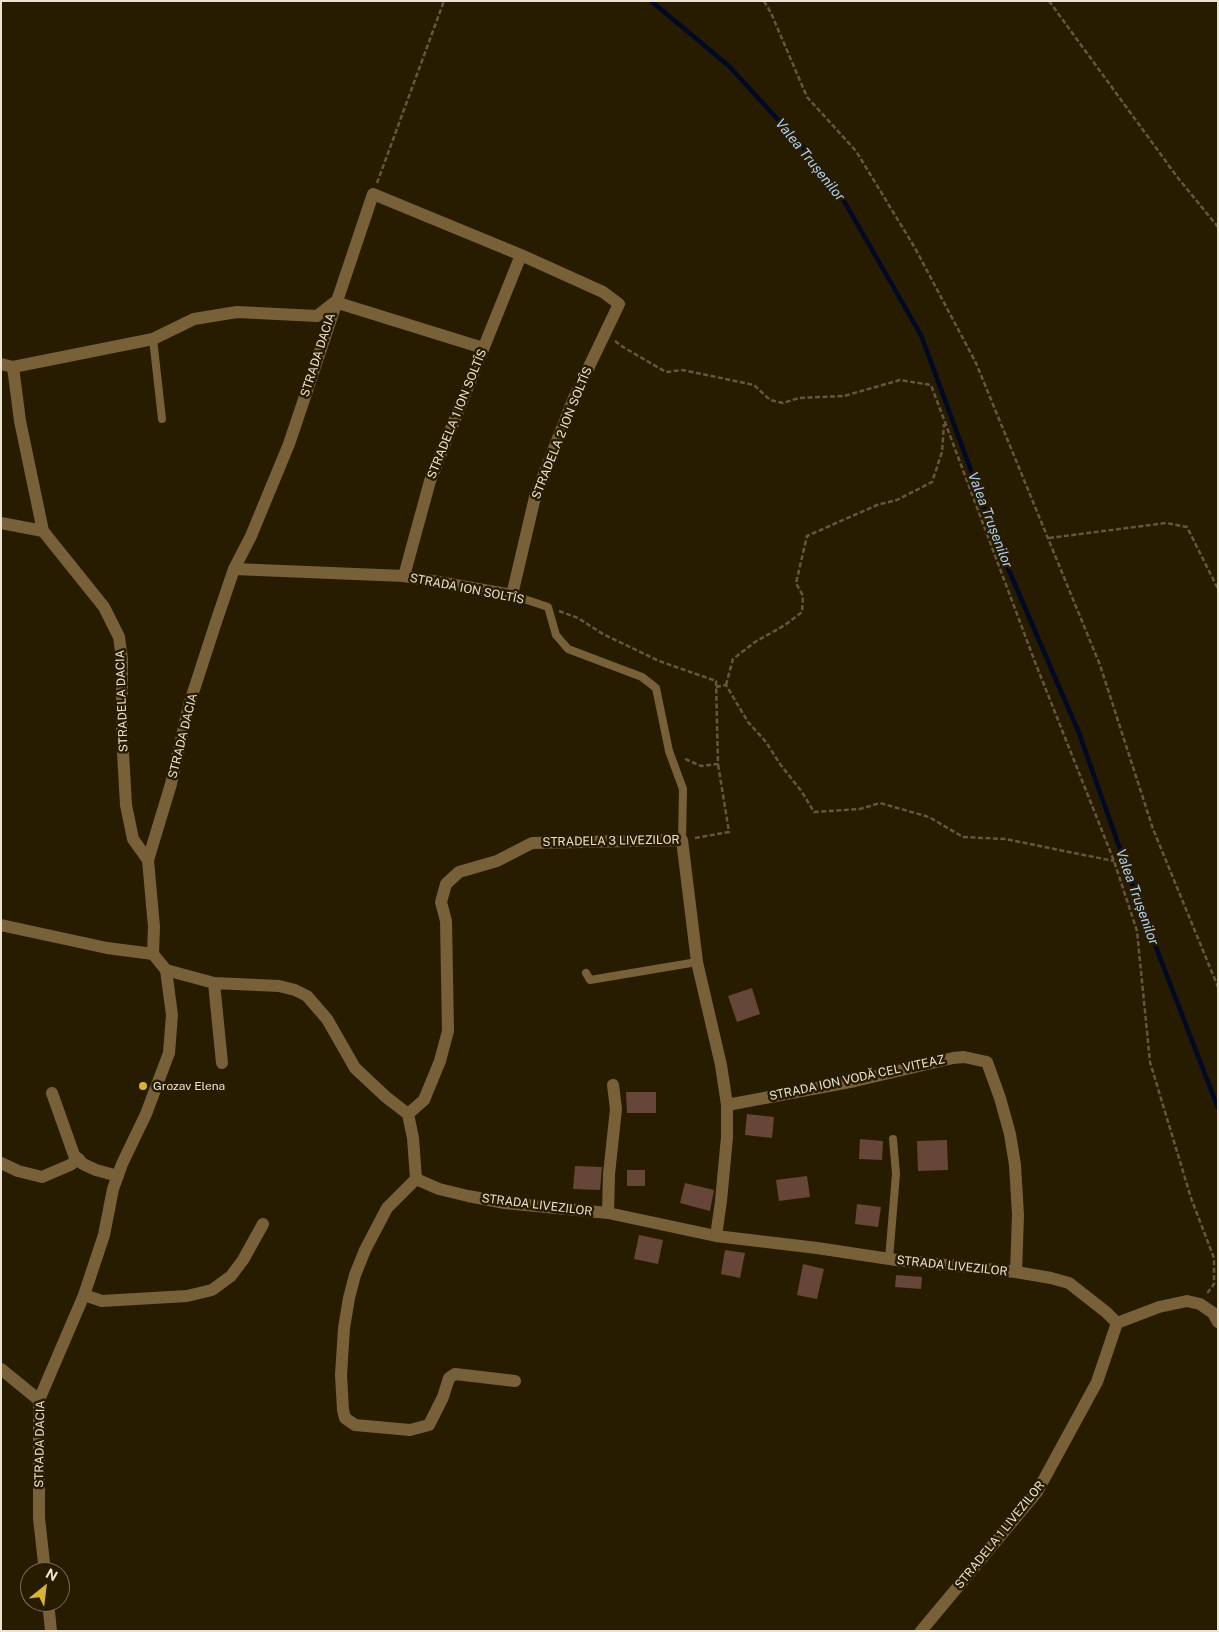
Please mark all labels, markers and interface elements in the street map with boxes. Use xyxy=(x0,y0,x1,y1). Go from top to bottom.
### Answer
water label: Valea Trușenilor xyxy=(772,115,848,205)
street label: STRADA DACIA xyxy=(298,311,338,399)
street label: STRADELA 1 ION SOLTÎS xyxy=(424,347,490,481)
street label: STRADELA 2 ION SOLTÎS xyxy=(529,365,595,501)
water label: Valea Trușenilor xyxy=(964,470,1016,570)
street label: STRADA ION SOLTÎS xyxy=(409,571,525,607)
street label: STRADELA DACIA xyxy=(113,650,131,752)
street label: STRADA DACIA xyxy=(165,692,201,780)
street label: STRADELA 3 LIVEZILOR xyxy=(542,833,680,849)
water label: Valea Trușenilor xyxy=(1112,847,1162,947)
street label: STRADA ION VODĂ CEL VITEAZ xyxy=(768,1052,946,1104)
place label: Grozav Elena xyxy=(153,1079,225,1093)
marker: Grozav Elena xyxy=(137,1080,149,1092)
street label: STRADA LIVEZILOR xyxy=(481,1191,593,1219)
street label: STRADA LIVEZILOR xyxy=(896,1253,1008,1279)
street label: STRADA DACIA xyxy=(32,1400,48,1488)
street label: STRADELA 1 LIVEZILOR xyxy=(952,1478,1048,1592)
north arrow xyxy=(20,1562,70,1612)
text: N xyxy=(43,1565,60,1584)

